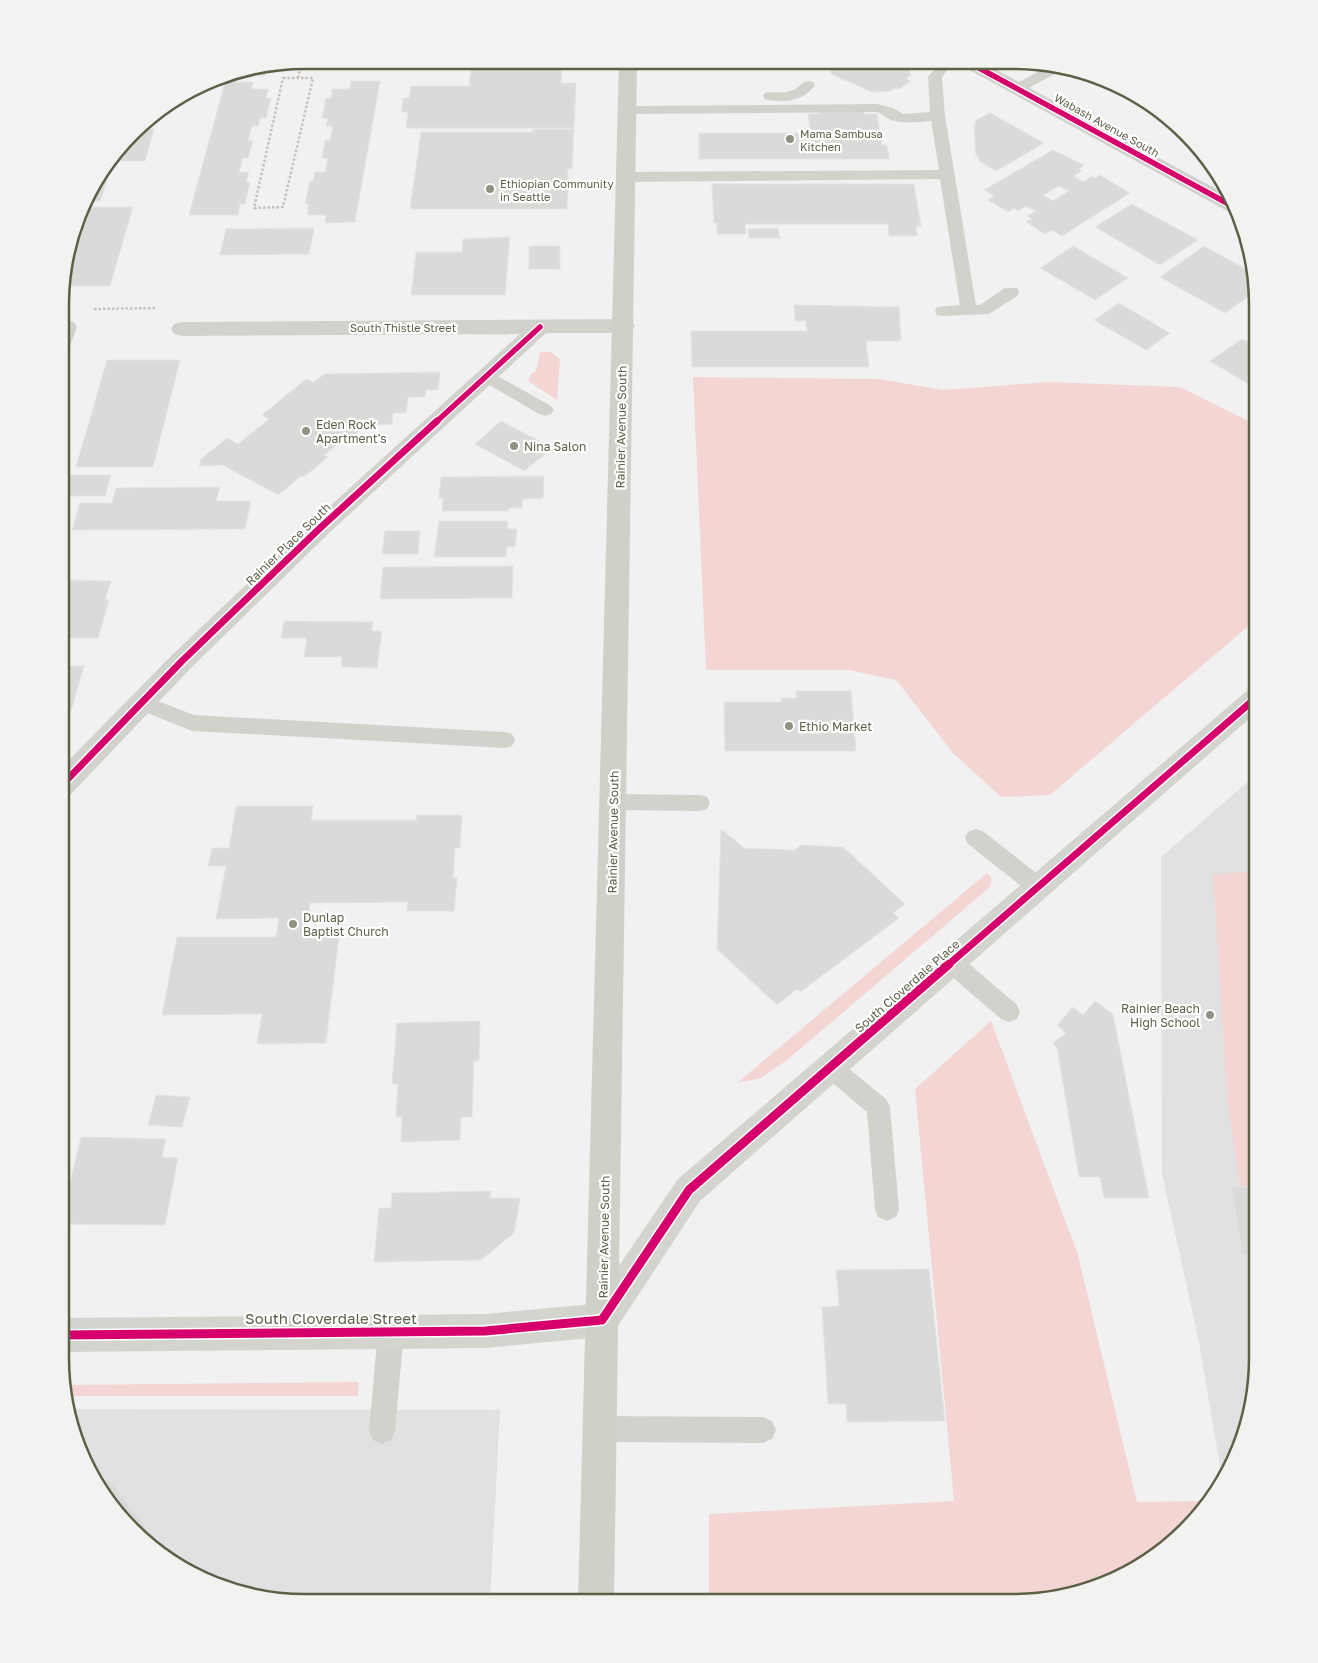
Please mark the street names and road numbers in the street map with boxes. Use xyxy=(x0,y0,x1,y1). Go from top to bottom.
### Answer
street label: Wabash Avenue South xyxy=(1052,91,1162,159)
street label: South Thistle Street xyxy=(350,321,456,334)
street label: Rainier Avenue South xyxy=(612,365,630,489)
street label: Rainier Place South xyxy=(242,500,334,588)
street label: Rainier Avenue South xyxy=(604,770,622,894)
street label: South Cloverdale Place xyxy=(852,936,963,1036)
street label: Rainier Avenue South xyxy=(595,1175,613,1299)
street label: South Cloverdale Street xyxy=(245,1309,417,1327)

